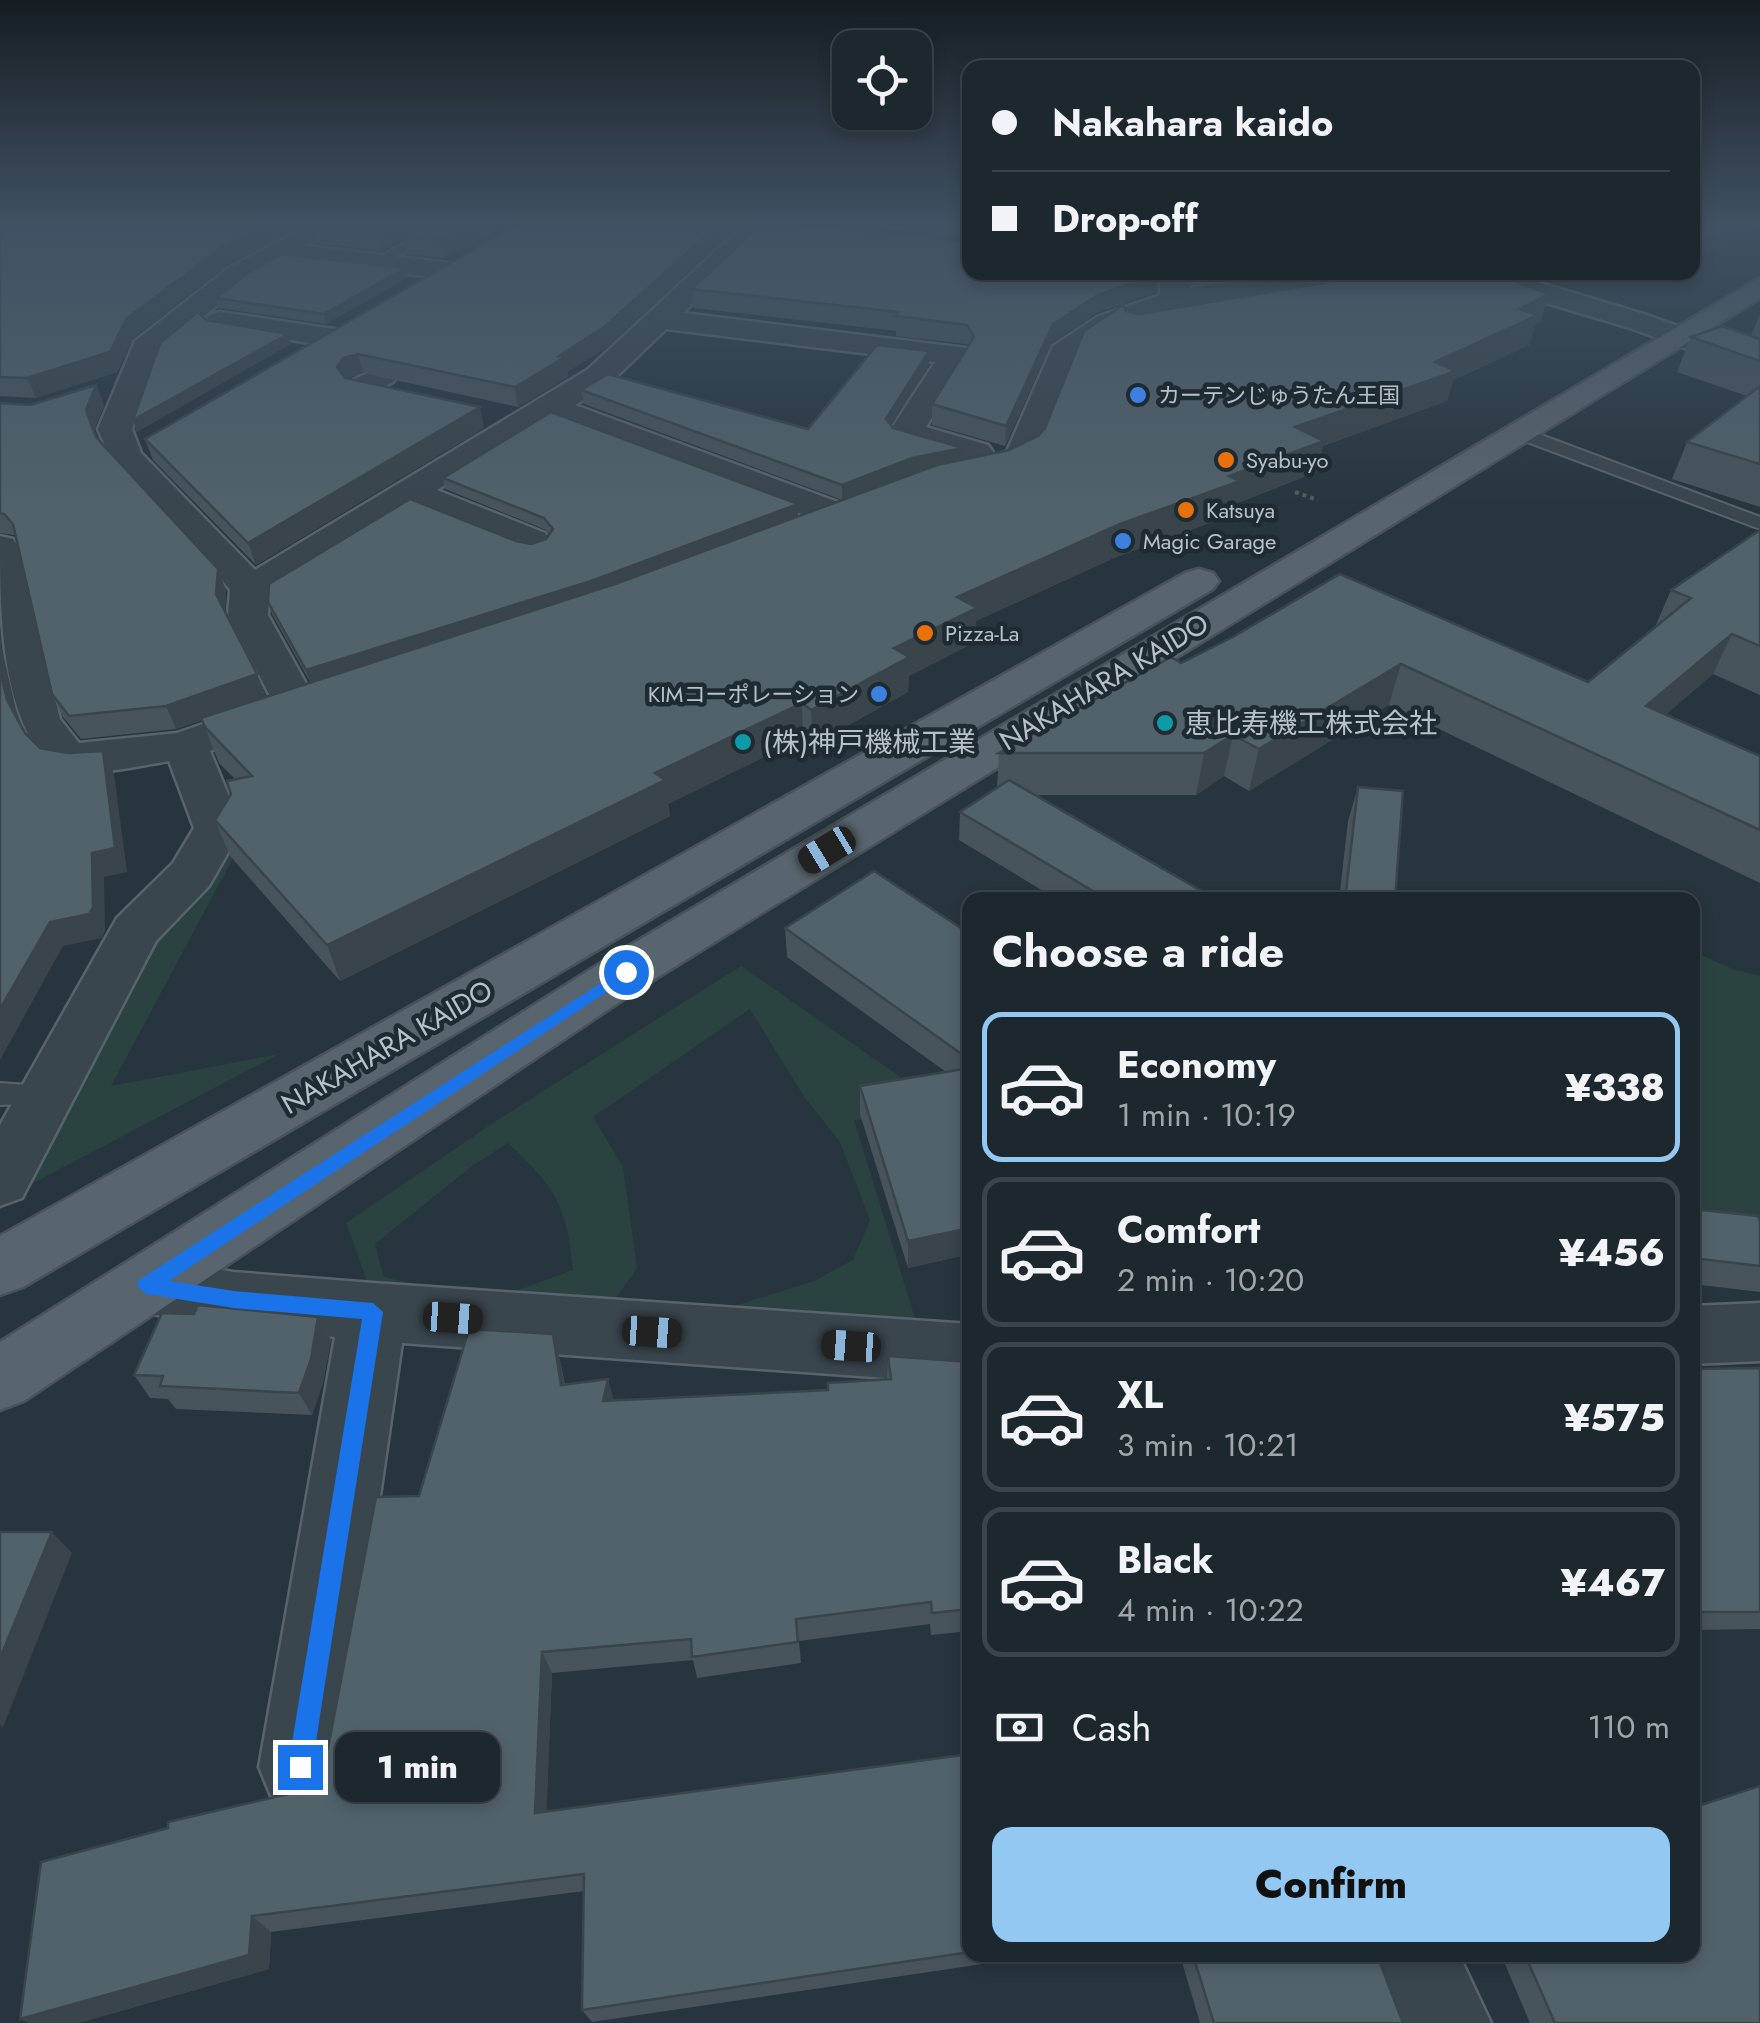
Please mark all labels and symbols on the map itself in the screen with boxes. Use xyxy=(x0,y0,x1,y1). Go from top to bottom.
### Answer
place label: カーテンじゅうたん王国 xyxy=(1158,379,1400,411)
marker: カーテンじゅうたん王国 xyxy=(1127,384,1149,406)
place label: Syabu-yo xyxy=(1246,444,1328,476)
marker: Syabu-yo xyxy=(1215,449,1237,471)
place label: Katsuya xyxy=(1206,494,1275,526)
marker: Katsuya xyxy=(1175,499,1197,521)
place label: Magic Garage xyxy=(1143,525,1276,557)
marker: Magic Garage xyxy=(1112,530,1134,552)
street label: NAKAHARA KAIDO xyxy=(991,603,1217,761)
place label: Pizza-La xyxy=(945,617,1019,649)
marker: Pizza-La xyxy=(914,622,936,644)
place label: KIMコーポレーション xyxy=(648,678,859,710)
marker: KIMコーポレーション xyxy=(868,683,890,705)
place label: 恵比寿機工株式会社 xyxy=(1185,703,1437,744)
marker: 恵比寿機工株式会社 xyxy=(1154,712,1176,734)
place label: (株)神戸機械工業 xyxy=(763,722,976,763)
marker: (株)神戸機械工業 xyxy=(732,731,754,753)
car xyxy=(794,822,860,878)
route start xyxy=(604,950,649,995)
street label: NAKAHARA KAIDO xyxy=(274,970,500,1124)
car xyxy=(422,1301,484,1335)
car xyxy=(621,1315,683,1349)
car xyxy=(820,1329,882,1363)
callout: 1 min xyxy=(335,1732,500,1802)
route end xyxy=(278,1745,323,1790)

